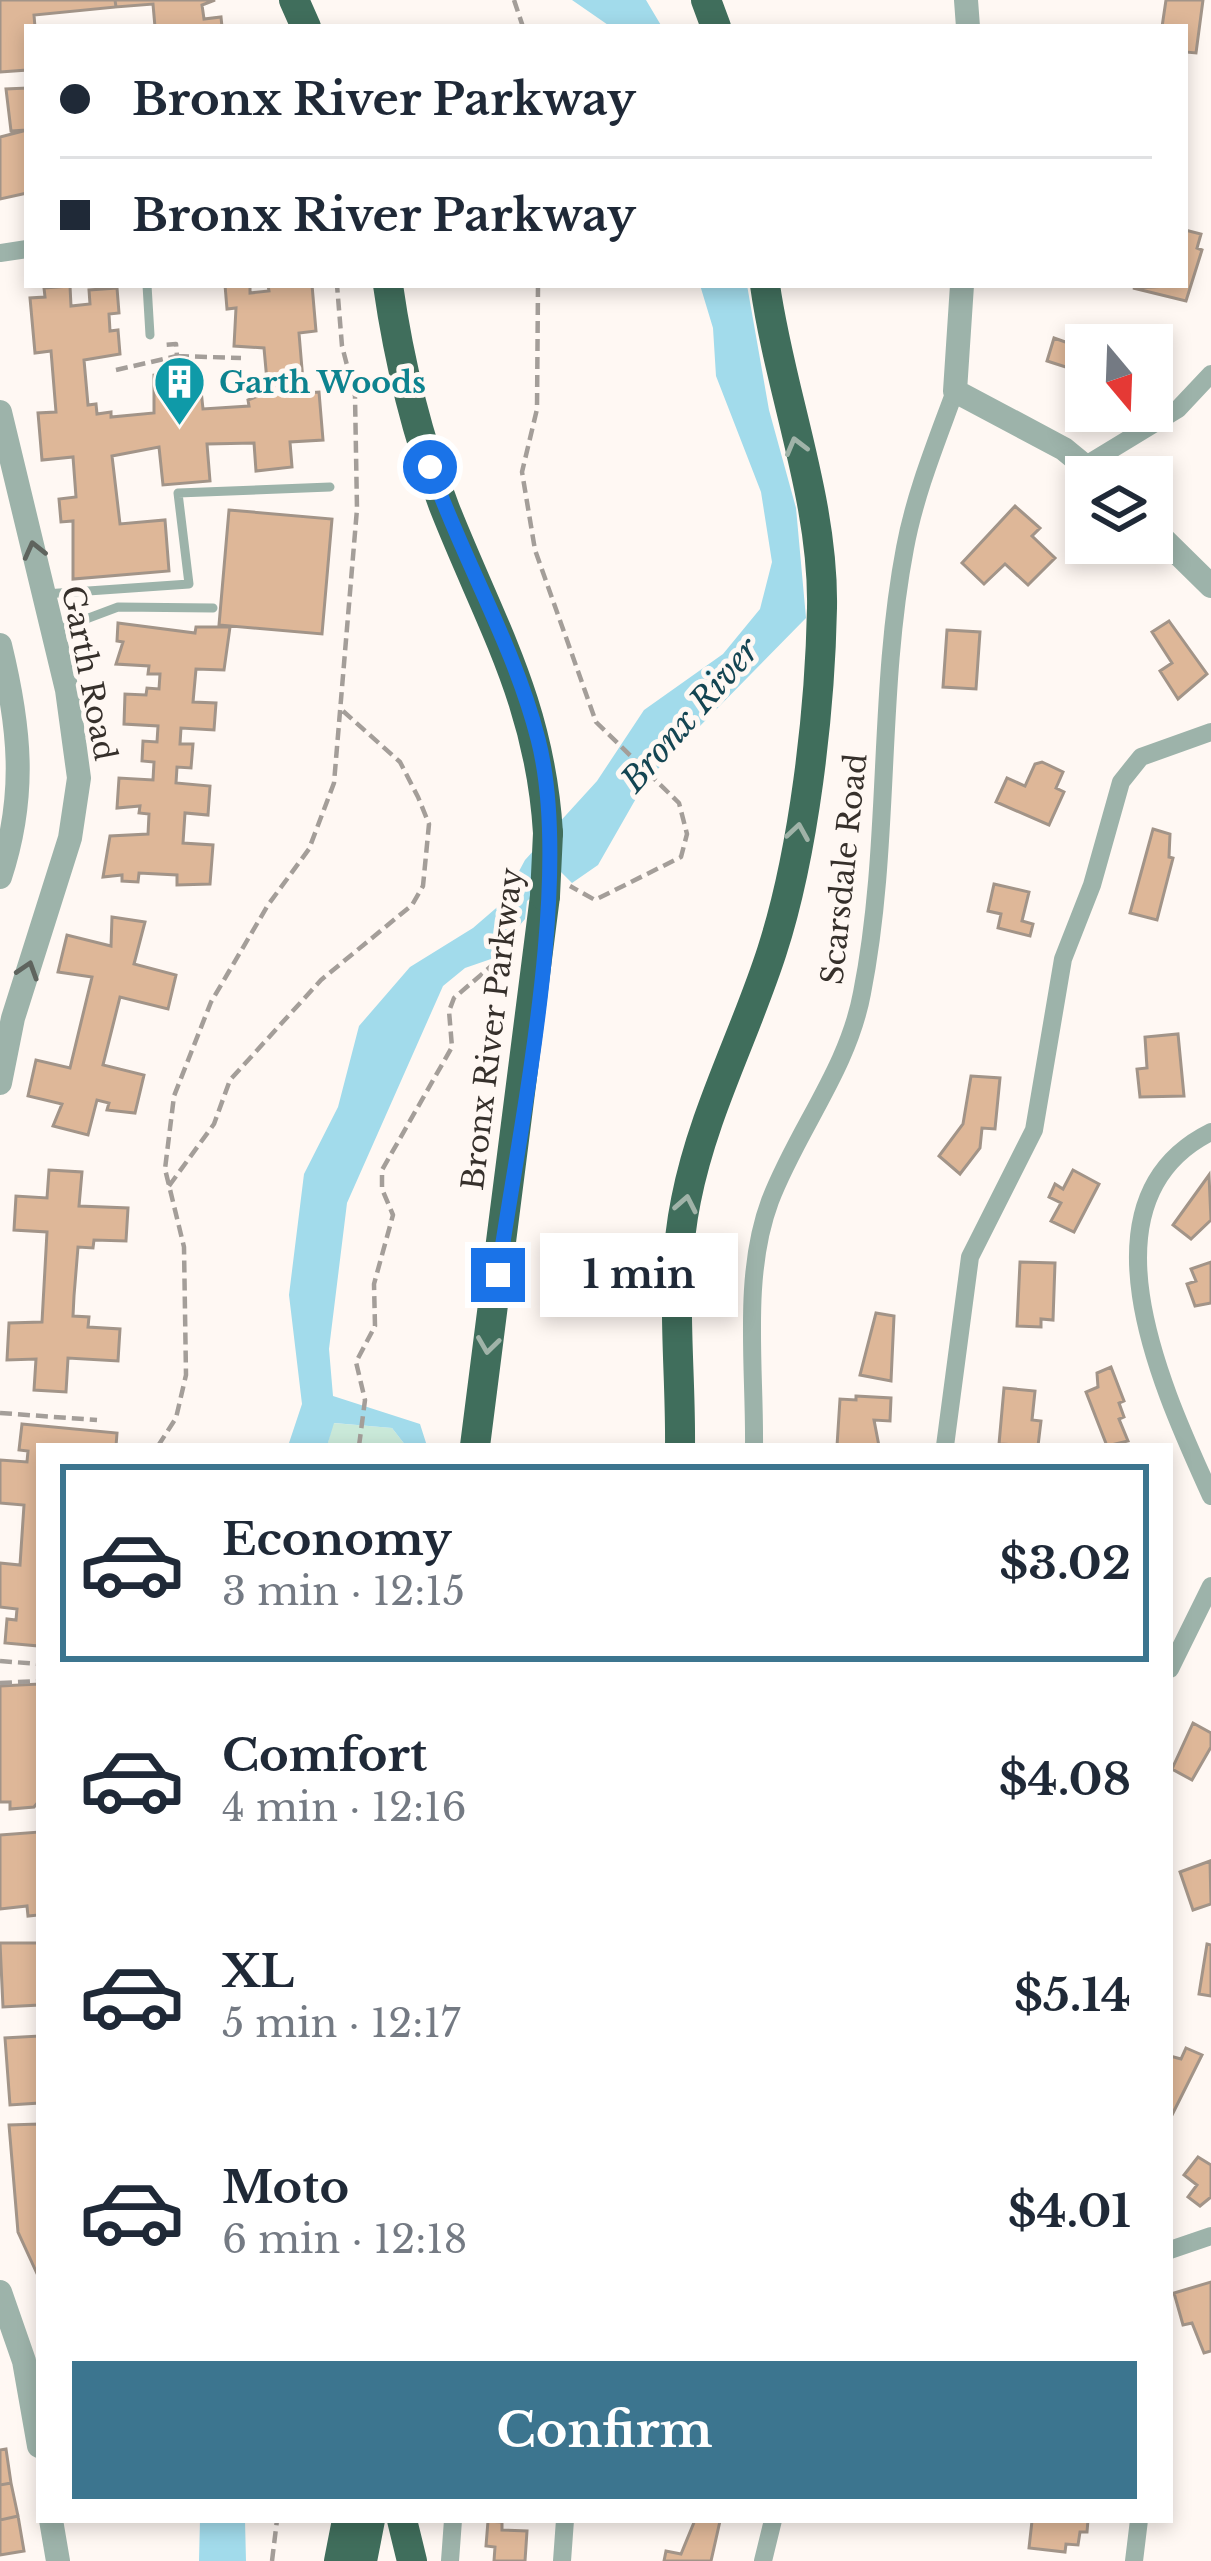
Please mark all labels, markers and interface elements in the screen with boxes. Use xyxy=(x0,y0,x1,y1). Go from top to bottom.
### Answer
text: Bronx River Parkway xyxy=(132,71,636,127)
text: Bronx River Parkway xyxy=(132,187,636,243)
north arrow xyxy=(1065,324,1173,432)
map controls xyxy=(1065,324,1173,564)
building icon: Garth Woods xyxy=(152,354,208,428)
place label: Garth Woods xyxy=(219,364,426,401)
one-way arrow xyxy=(786,436,811,456)
route start xyxy=(403,440,457,494)
button: layers xyxy=(1065,456,1173,564)
one-way arrow xyxy=(23,540,48,561)
street label: Garth Road xyxy=(54,582,124,764)
water label: Bronx River xyxy=(612,629,769,801)
street label: Scarsdale Road xyxy=(813,752,875,986)
one-way arrow xyxy=(784,822,810,842)
street label: Bronx River Parkway xyxy=(454,866,530,1192)
one-way arrow xyxy=(14,960,39,981)
one-way arrow xyxy=(672,1194,698,1214)
callout: 1 min xyxy=(540,1233,738,1317)
route end xyxy=(471,1248,525,1302)
text: 1 min xyxy=(583,1250,695,1299)
one-way arrow xyxy=(476,1336,502,1355)
icon: car xyxy=(78,1509,186,1617)
text: Economy xyxy=(222,1511,452,1567)
text: $3.02 xyxy=(999,1535,1131,1591)
text: 3 min · 12:15 xyxy=(222,1567,465,1616)
icon: car xyxy=(78,1725,186,1833)
text: Comfort xyxy=(222,1727,427,1783)
text: $4.08 xyxy=(999,1751,1131,1807)
text: 4 min · 12:16 xyxy=(222,1783,467,1832)
icon: car xyxy=(78,1941,186,2049)
text: XL xyxy=(222,1943,294,1999)
text: $5.14 xyxy=(1014,1967,1131,2023)
text: 5 min · 12:17 xyxy=(222,1999,460,2048)
icon: car xyxy=(78,2157,186,2265)
text: Moto xyxy=(222,2159,349,2215)
text: $4.01 xyxy=(1008,2183,1131,2239)
text: 6 min · 12:18 xyxy=(222,2215,467,2264)
button: Confirm xyxy=(72,2361,1137,2499)

